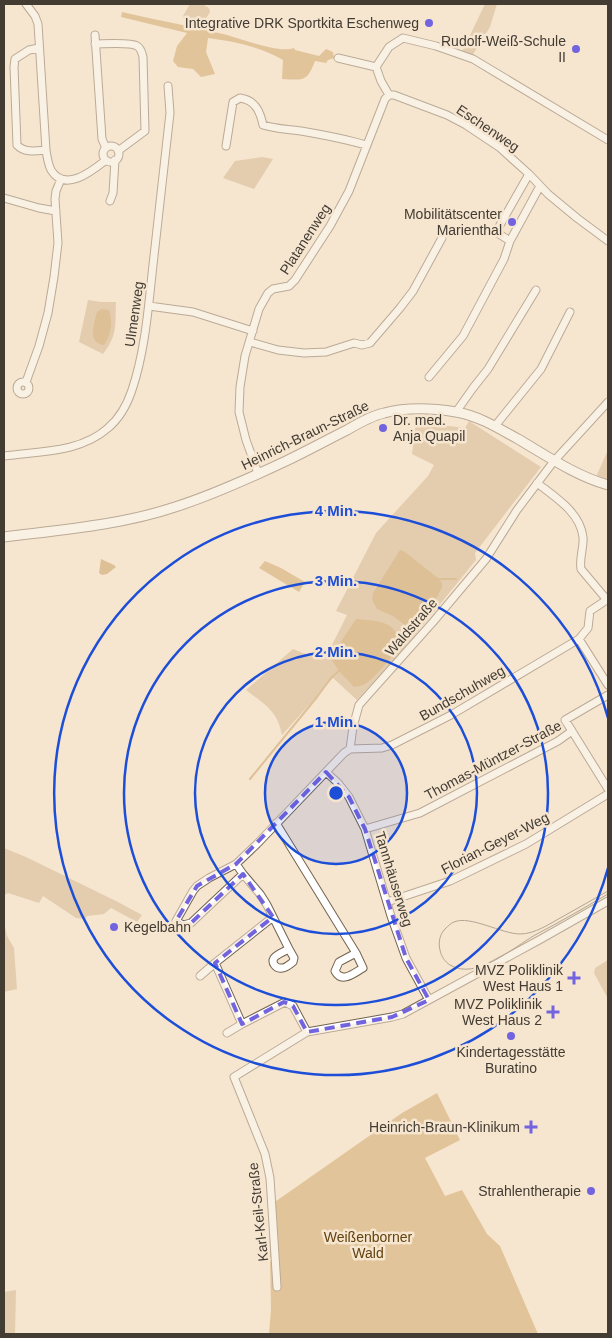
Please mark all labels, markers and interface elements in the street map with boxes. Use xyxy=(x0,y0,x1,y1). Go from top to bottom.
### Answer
place label: Integrative DRK Sportkita Eschenweg xyxy=(185,15,419,31)
marker: Integrative DRK Sportkita Eschenweg xyxy=(423,17,435,29)
place label: Rudolf-Weiß-Schule II xyxy=(441,33,566,65)
marker: Rudolf-Weiß-Schule II xyxy=(570,43,582,55)
street label: Eschenweg xyxy=(454,101,522,155)
street label: Platanenweg xyxy=(276,201,334,277)
place label: Mobilitätscenter Marienthal xyxy=(404,206,502,238)
marker: Mobilitätscenter Marienthal xyxy=(506,216,518,228)
street label: Ulmenweg xyxy=(121,280,147,348)
street label: Heinrich-Braun-Straße xyxy=(239,397,372,473)
place label: Dr. med. Anja Quapil xyxy=(393,412,465,444)
marker: Dr. med. Anja Quapil xyxy=(377,422,389,434)
text: 4 Min. xyxy=(315,502,357,519)
text: 3 Min. xyxy=(315,572,357,589)
street label: Waldstraße xyxy=(382,595,440,659)
text: 2 Min. xyxy=(315,643,357,660)
street label: Bundschuhweg xyxy=(417,662,507,724)
text: 1 Min. xyxy=(315,713,357,730)
street label: Thomas-Müntzer-Straße xyxy=(422,717,564,803)
centre of rings xyxy=(327,784,345,802)
street label: Florian-Geyer-Weg xyxy=(438,809,552,877)
street label: Tannhäuserweg xyxy=(372,829,416,929)
place label: Kegelbahn xyxy=(124,919,191,935)
marker: Kegelbahn xyxy=(108,921,120,933)
place label: MVZ Poliklinik West Haus 1 xyxy=(475,962,564,994)
marker: MVZ Poliklinik West Haus 1 xyxy=(567,971,581,985)
place label: MVZ Poliklinik West Haus 2 xyxy=(454,996,543,1028)
marker: MVZ Poliklinik West Haus 2 xyxy=(546,1005,560,1019)
marker: Kindertagesstätte Buratino xyxy=(505,1030,517,1042)
place label: Kindertagesstätte Buratino xyxy=(457,1044,566,1076)
place label: Heinrich-Braun-Klinikum xyxy=(369,1119,520,1135)
marker: Heinrich-Braun-Klinikum xyxy=(524,1120,538,1134)
street label: Karl-Keil-Straße xyxy=(245,1161,271,1262)
place label: Strahlentherapie xyxy=(478,1183,581,1199)
marker: Strahlentherapie xyxy=(585,1185,597,1197)
park label: Weißenborner Wald xyxy=(324,1229,413,1261)

